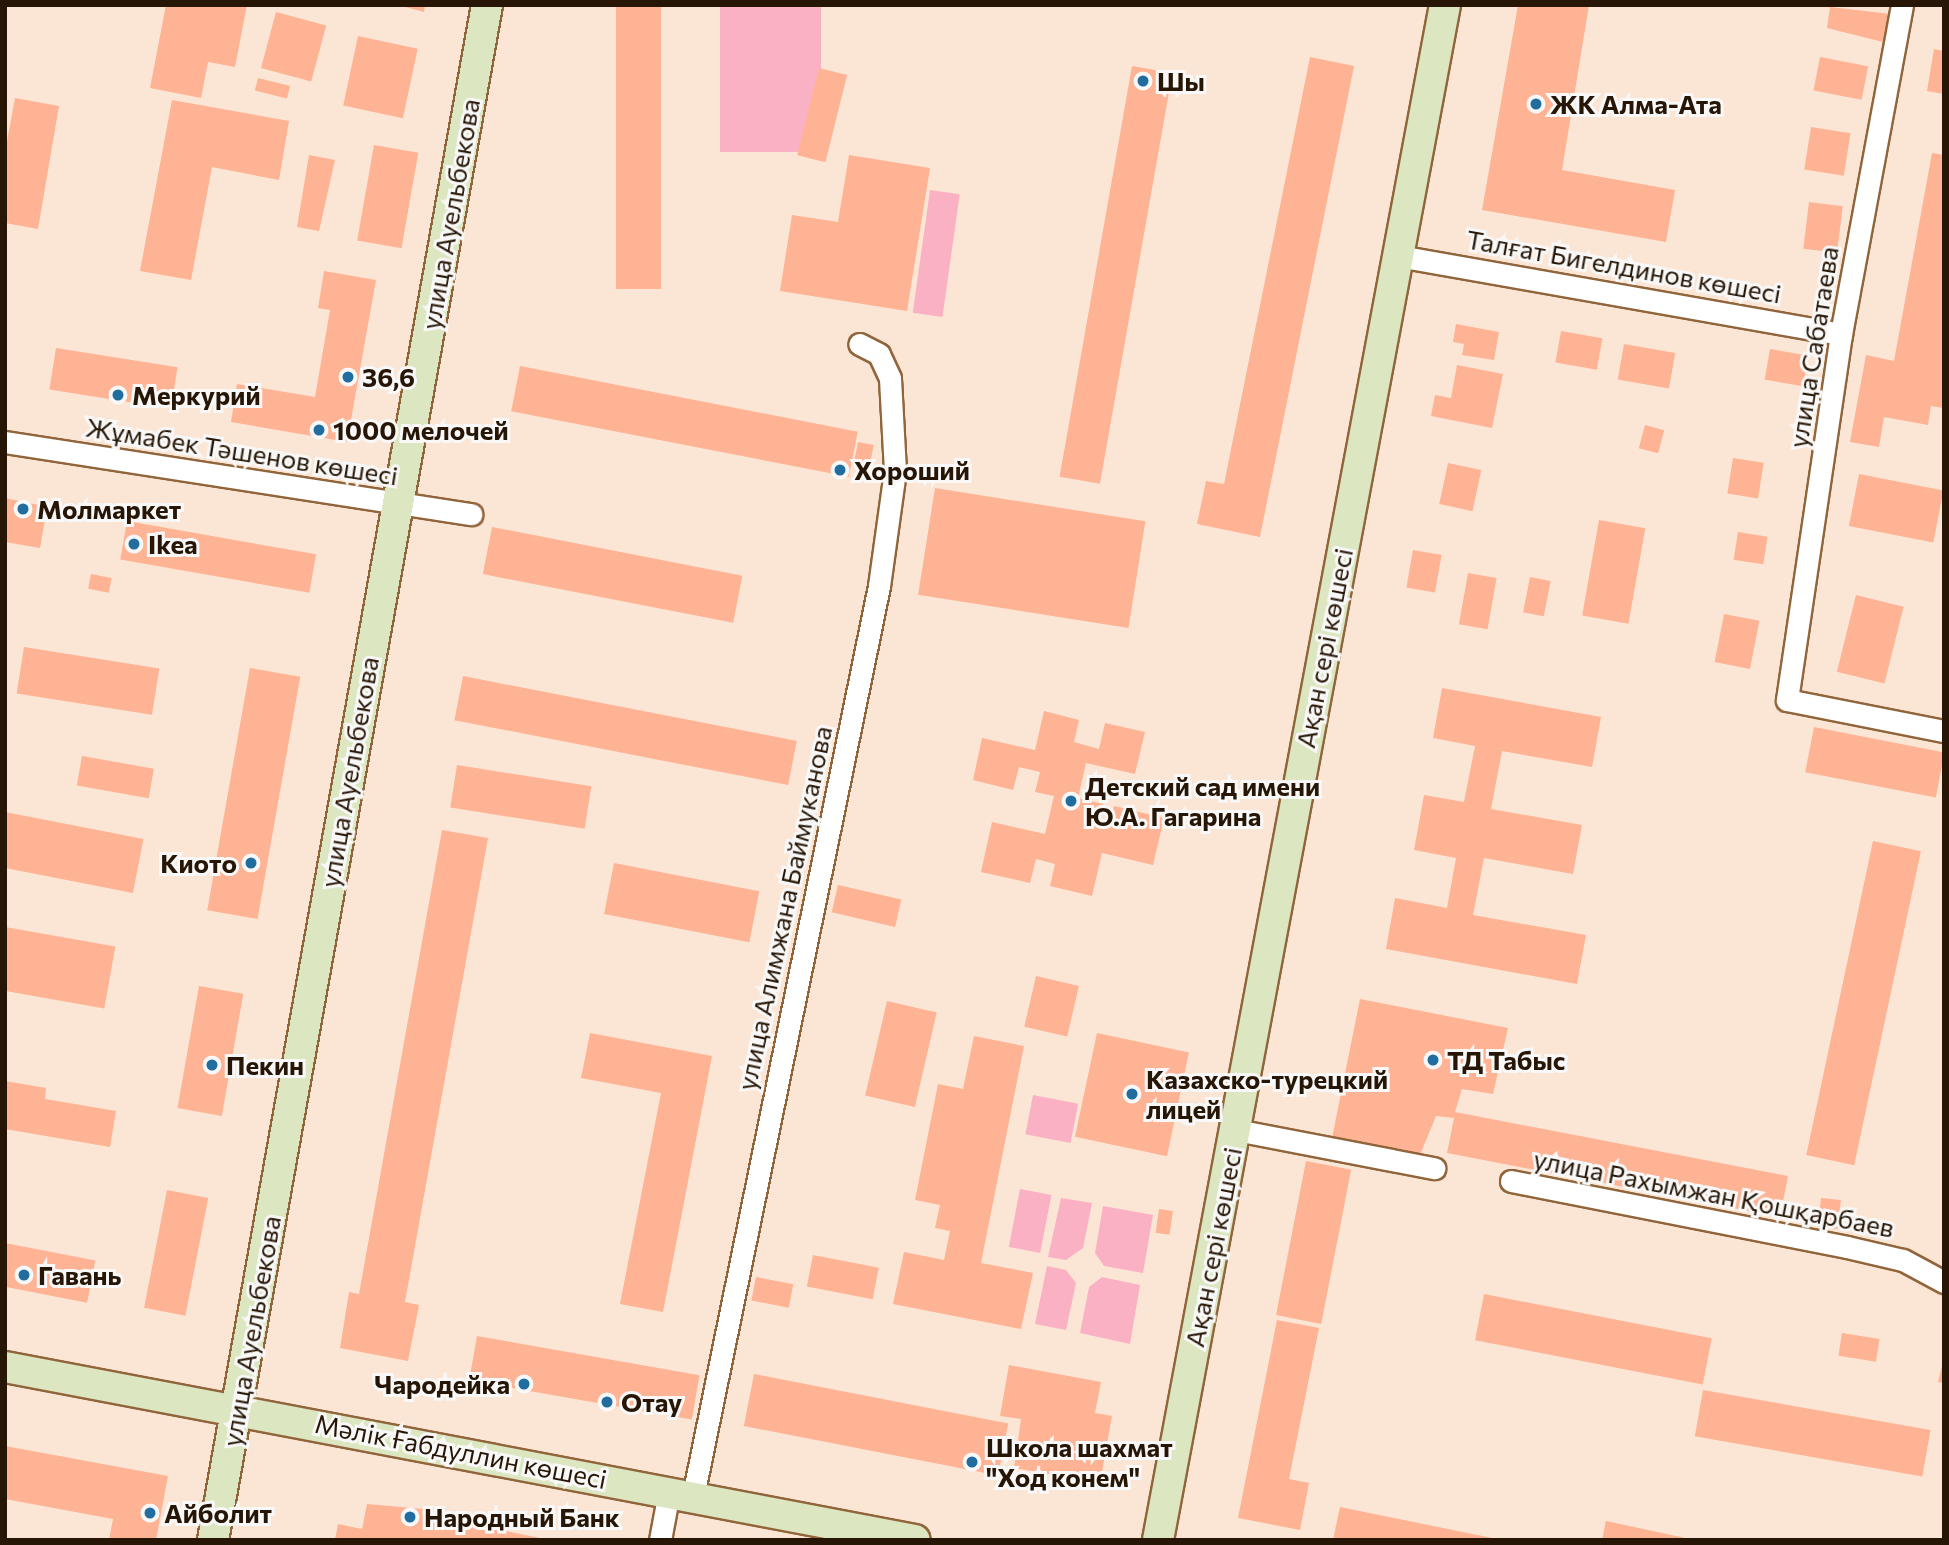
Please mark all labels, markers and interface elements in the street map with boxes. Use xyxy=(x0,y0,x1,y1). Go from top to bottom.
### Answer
place label: Шы xyxy=(1157,65,1205,97)
marker: Шы xyxy=(1135,73,1151,89)
place label: ЖК Алма-Ата xyxy=(1550,88,1722,120)
street label: улица Ауельбекова xyxy=(414,96,486,332)
marker: ЖК Алма-Ата xyxy=(1528,96,1544,112)
street label: Талғат Бигелдинов көшесі xyxy=(1464,223,1784,309)
street label: улица Сабатаева xyxy=(1782,244,1844,450)
place label: 36,6 xyxy=(362,361,415,393)
marker: 36,6 xyxy=(340,369,356,385)
place label: Меркурий xyxy=(132,379,261,411)
marker: Меркурий xyxy=(110,387,126,403)
street label: Жұмабек Тәшенов көшесі xyxy=(84,411,400,491)
place label: 1000 мелочей xyxy=(333,414,509,446)
marker: 1000 мелочей xyxy=(311,422,327,438)
place label: Хороший xyxy=(854,454,970,486)
marker: Хороший xyxy=(832,462,848,478)
place label: Молмаркет xyxy=(37,493,181,525)
marker: Молмаркет xyxy=(15,501,31,517)
place label: Ikea xyxy=(148,528,198,560)
marker: Ikea xyxy=(126,536,142,552)
street label: Ақан сері көшесі xyxy=(1289,545,1359,751)
street label: улица Ауельбекова xyxy=(313,654,385,890)
street label: улица Алимжана Баймуканова xyxy=(730,723,838,1093)
place label: Детский сад имени Ю.А. Гагарина xyxy=(1085,770,1320,832)
marker: Детский сад имени Ю.А. Гагарина xyxy=(1063,793,1079,809)
place label: Киото xyxy=(160,847,237,879)
marker: Киото xyxy=(243,855,259,871)
place label: ТД Табыс xyxy=(1447,1044,1565,1076)
place label: Пекин xyxy=(226,1049,304,1081)
marker: ТД Табыс xyxy=(1425,1052,1441,1068)
marker: Пекин xyxy=(204,1057,220,1073)
place label: Казахско-турецкий лицей xyxy=(1146,1063,1388,1124)
marker: Казахско-турецкий лицей xyxy=(1124,1086,1140,1102)
street label: улица Рахымжан Қошқарбаев xyxy=(1531,1143,1897,1243)
street label: Ақан сері көшесі xyxy=(1178,1144,1248,1350)
street label: улица Ауельбекова xyxy=(215,1213,287,1449)
place label: Гавань xyxy=(38,1259,122,1291)
marker: Гавань xyxy=(16,1267,32,1283)
place label: Чародейка xyxy=(374,1368,510,1400)
marker: Чародейка xyxy=(516,1376,532,1392)
place label: Отау xyxy=(621,1386,682,1418)
marker: Отау xyxy=(599,1394,615,1410)
street label: Мәлік Ғабдуллин көшесі xyxy=(312,1407,610,1495)
place label: Школа шахмат "Ход конем" xyxy=(986,1431,1173,1492)
marker: Школа шахмат "Ход конем" xyxy=(964,1454,980,1470)
place label: Айболит xyxy=(164,1497,272,1529)
place label: Народный Банк xyxy=(424,1501,620,1533)
marker: Айболит xyxy=(142,1505,158,1521)
marker: Народный Банк xyxy=(402,1509,418,1525)

